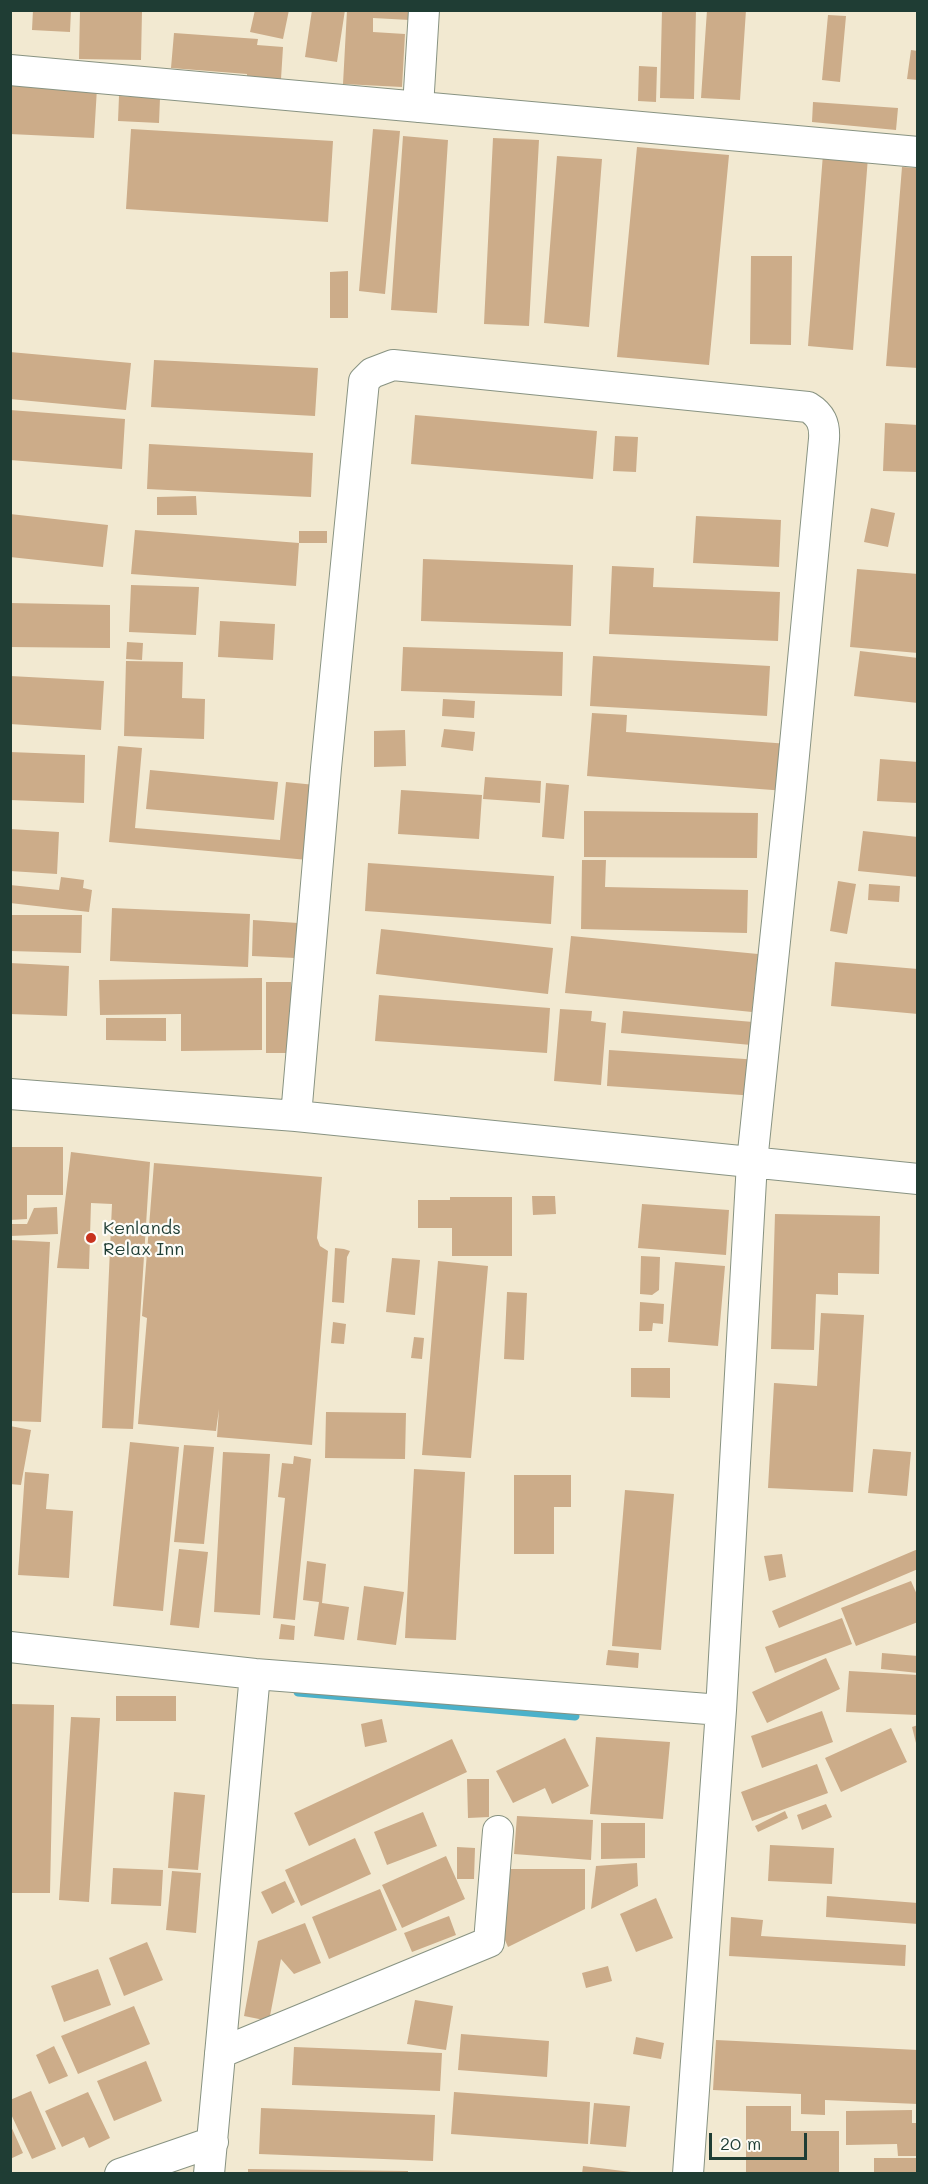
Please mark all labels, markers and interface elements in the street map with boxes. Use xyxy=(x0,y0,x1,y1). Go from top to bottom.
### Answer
place label: Kenlands Relax Inn xyxy=(103,1217,184,1260)
marker: Kenlands Relax Inn xyxy=(84,1231,98,1245)
scale bar xyxy=(712,2121,810,2159)
text: 20 m xyxy=(720,2131,761,2155)

